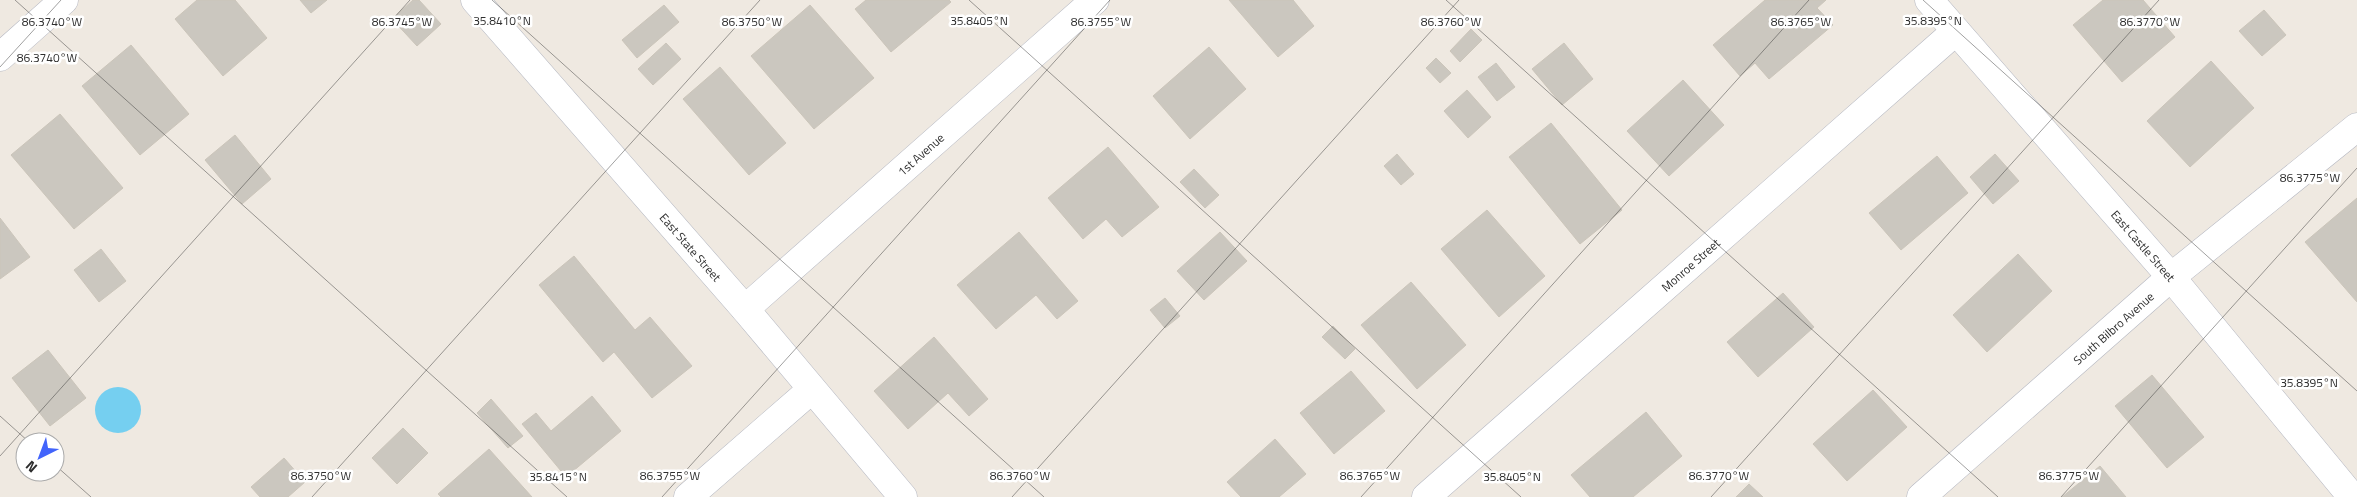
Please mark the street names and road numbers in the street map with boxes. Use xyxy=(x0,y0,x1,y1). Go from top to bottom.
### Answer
street label: 1st Avenue xyxy=(893,128,948,180)
street label: East Castle Street xyxy=(2107,205,2181,286)
street label: East State Street xyxy=(655,208,727,286)
street label: Monroe Street xyxy=(1657,233,1725,296)
street label: South Bilbro Avenue xyxy=(2069,287,2158,369)

